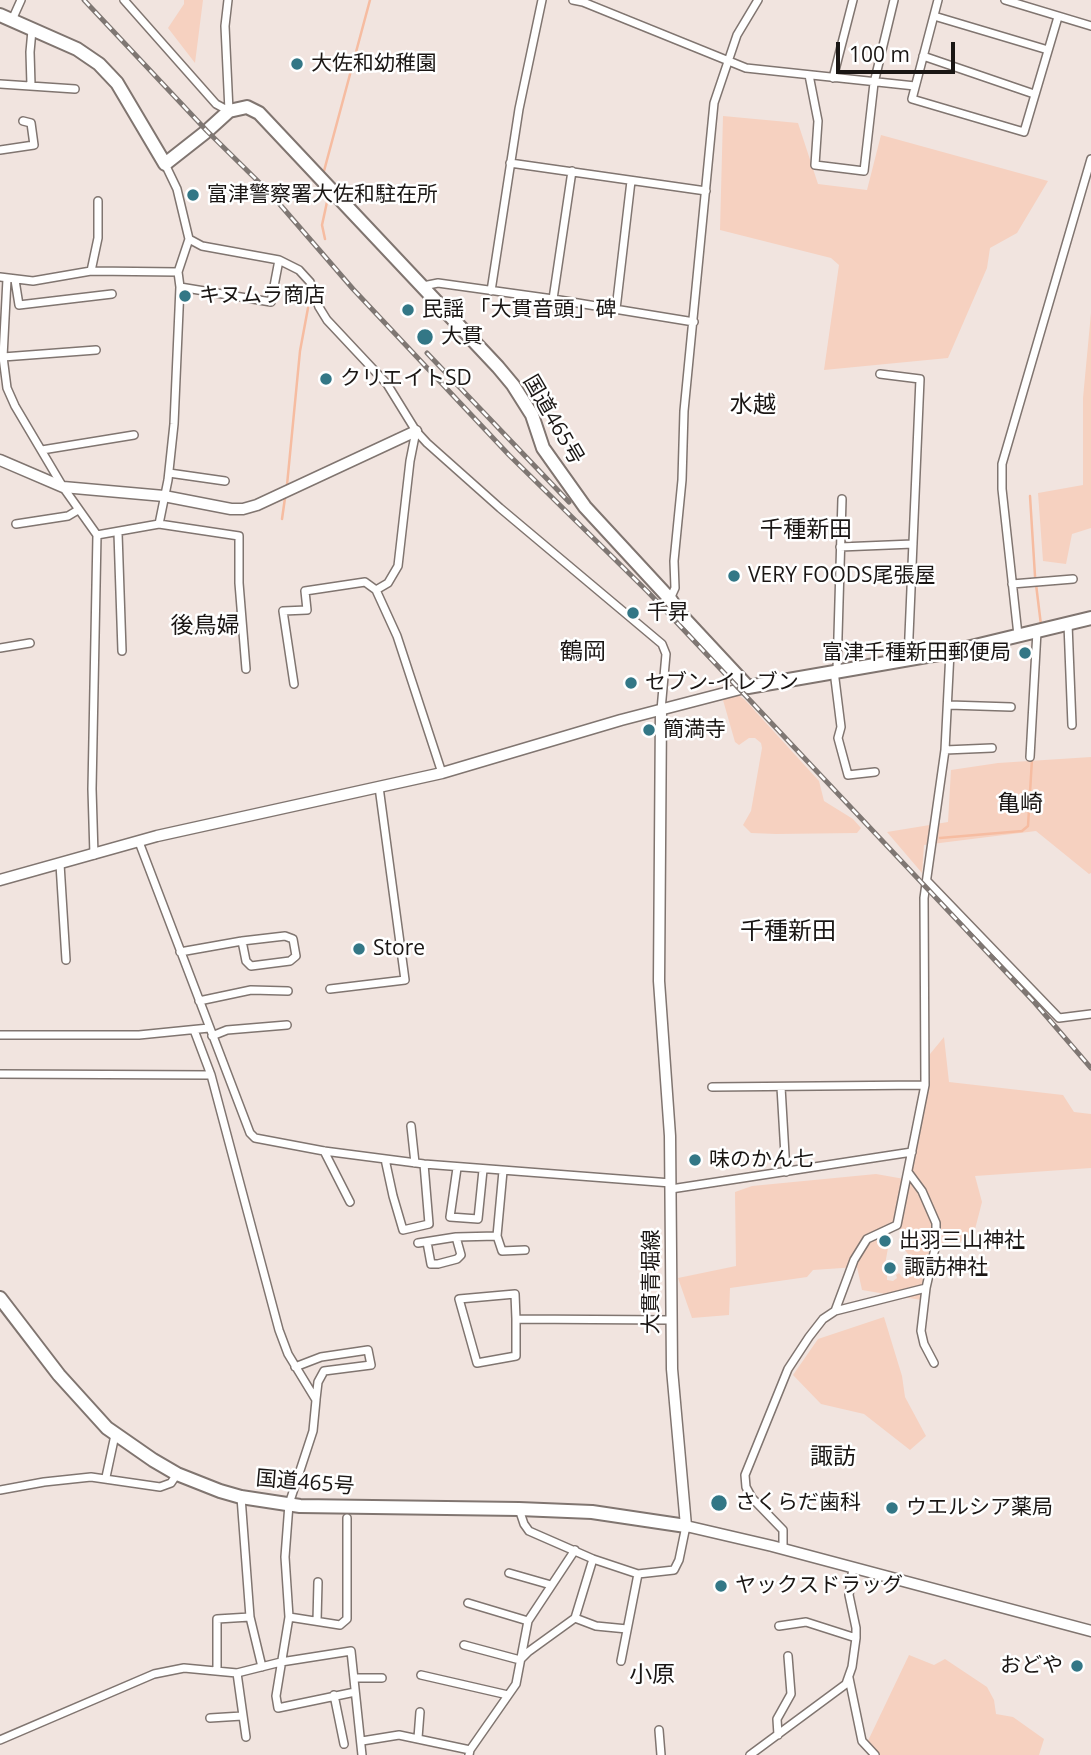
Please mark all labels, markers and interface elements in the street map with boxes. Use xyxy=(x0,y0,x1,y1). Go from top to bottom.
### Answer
scale bar xyxy=(839,28,958,72)
text: 100 m xyxy=(849,40,910,68)
place label: 大佐和幼稚園 xyxy=(311,51,437,77)
marker: 大佐和幼稚園 xyxy=(289,56,305,72)
place label: 富津警察署大佐和駐在所 xyxy=(207,182,438,208)
marker: 富津警察署大佐和駐在所 xyxy=(185,187,201,203)
place label: キヌムラ商店 xyxy=(199,283,325,309)
marker: キヌムラ商店 xyxy=(177,288,193,304)
place label: 民謡 「大貫音頭」碑 xyxy=(422,297,616,323)
marker: 民謡 「大貫音頭」碑 xyxy=(400,302,416,318)
place label: 大貫 xyxy=(441,324,483,350)
marker: 大貫 xyxy=(415,327,435,347)
place label: クリエイトSD xyxy=(340,366,472,392)
marker: クリエイトSD xyxy=(318,371,334,387)
street label: 国道465号 xyxy=(517,371,589,469)
district label: 水越 xyxy=(730,391,776,419)
district label: 千種新田 xyxy=(760,516,852,544)
place label: VERY FOODS尾張屋 xyxy=(748,563,936,589)
marker: VERY FOODS尾張屋 xyxy=(726,568,742,584)
place label: 千昇 xyxy=(647,600,689,626)
marker: 千昇 xyxy=(625,605,641,621)
district label: 後鳥婦 xyxy=(171,612,239,640)
district label: 鶴岡 xyxy=(560,638,606,666)
place label: 富津千種新田郵便局 xyxy=(822,640,1011,666)
marker: 富津千種新田郵便局 xyxy=(1017,645,1033,661)
place label: セブン-イレブン xyxy=(645,670,799,696)
marker: セブン-イレブン xyxy=(623,675,639,691)
place label: 簡満寺 xyxy=(663,717,726,743)
marker: 簡満寺 xyxy=(641,722,657,738)
district label: 亀崎 xyxy=(997,790,1043,818)
district label: 千種新田 xyxy=(740,918,836,946)
place label: Store xyxy=(373,936,425,962)
marker: Store xyxy=(351,941,367,957)
place label: 味のかん七 xyxy=(709,1147,814,1173)
marker: 味のかん七 xyxy=(687,1152,703,1168)
place label: 出羽三山神社 xyxy=(899,1228,1025,1254)
street label: 大貫青堀線 xyxy=(639,1230,665,1334)
marker: 出羽三山神社 xyxy=(877,1233,893,1249)
place label: 諏訪神社 xyxy=(904,1255,988,1281)
marker: 諏訪神社 xyxy=(882,1260,898,1276)
district label: 諏訪 xyxy=(810,1443,856,1471)
street label: 国道465号 xyxy=(255,1466,355,1500)
place label: さくらだ歯科 xyxy=(735,1490,861,1516)
marker: さくらだ歯科 xyxy=(709,1493,729,1513)
place label: ウエルシア薬局 xyxy=(906,1495,1053,1521)
marker: ウエルシア薬局 xyxy=(884,1500,900,1516)
place label: ヤックスドラッグ xyxy=(735,1573,903,1599)
marker: ヤックスドラッグ xyxy=(713,1578,729,1594)
place label: おどや xyxy=(1000,1653,1063,1679)
marker: おどや xyxy=(1069,1658,1085,1674)
district label: 小原 xyxy=(629,1661,675,1689)

